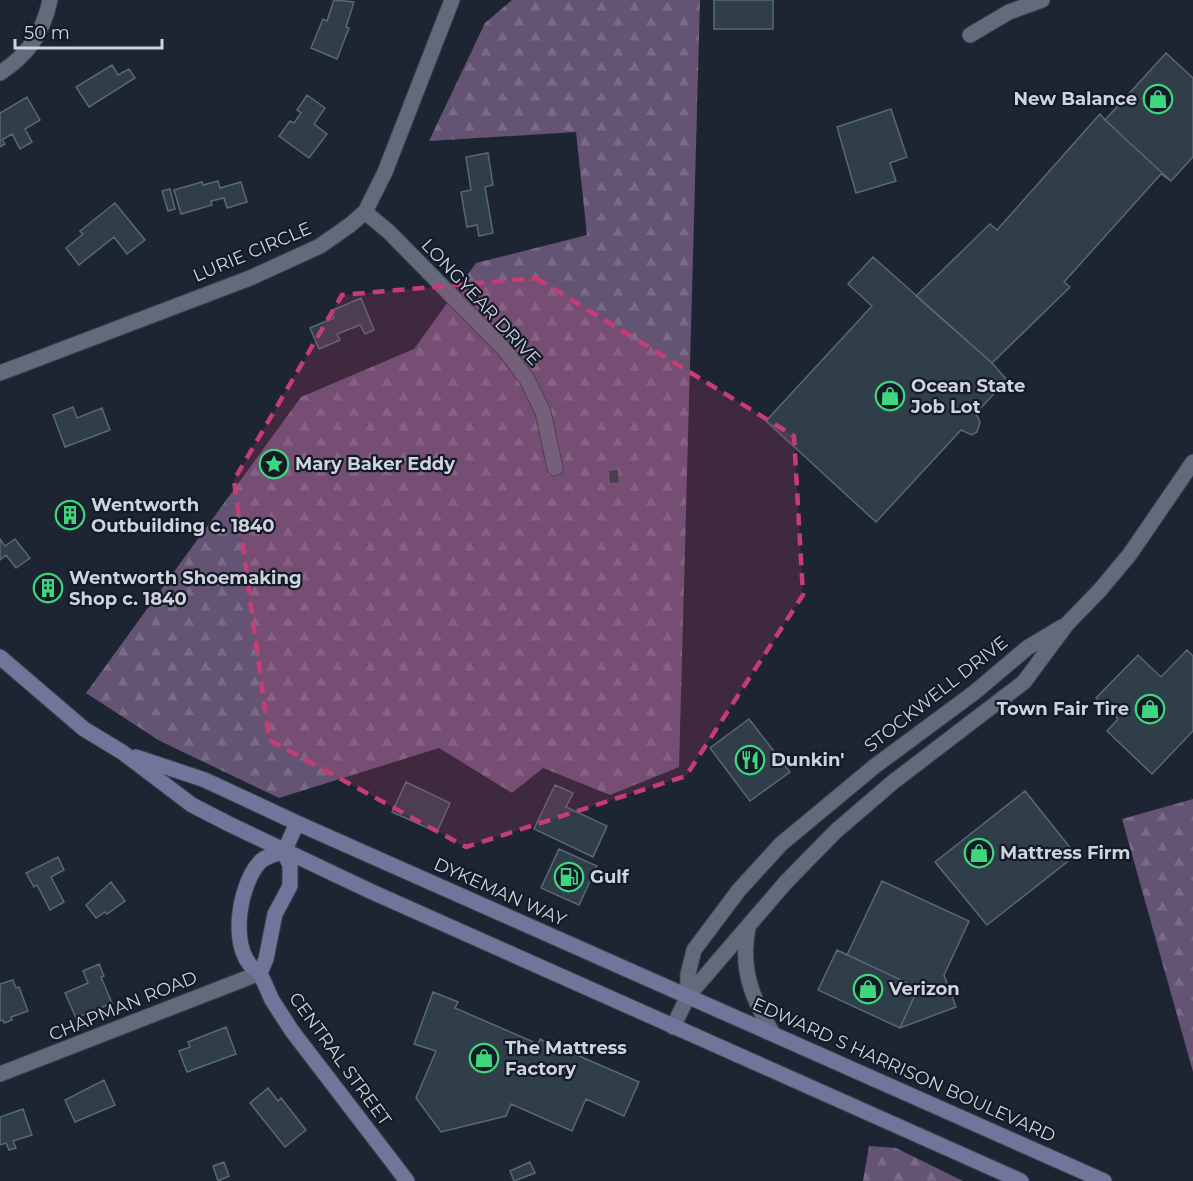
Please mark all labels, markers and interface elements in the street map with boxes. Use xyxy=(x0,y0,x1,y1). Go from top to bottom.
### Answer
scale bar xyxy=(15,12,162,50)
text: 50 m xyxy=(24,22,70,44)
shop icon: New Balance xyxy=(1142,83,1174,115)
place label: New Balance xyxy=(1014,88,1137,110)
street label: LURIE CIRCLE xyxy=(189,217,315,287)
street label: LONGYEAR DRIVE xyxy=(417,234,545,370)
place label: Ocean State Job Lot xyxy=(910,375,1025,418)
shop icon: Ocean State Job Lot xyxy=(874,380,906,412)
place icon: Mary Baker Eddy xyxy=(258,448,290,480)
place label: Mary Baker Eddy xyxy=(295,453,455,475)
place label: Wentworth Outbuilding c. 1840 xyxy=(91,494,274,537)
building icon: Wentworth Outbuilding c. 1840 xyxy=(54,499,86,531)
place label: Wentworth Shoemaking Shop c. 1840 xyxy=(69,567,302,610)
building icon: Wentworth Shoemaking Shop c. 1840 xyxy=(32,572,64,604)
street label: STOCKWELL DRIVE xyxy=(860,631,1012,757)
shop icon: Town Fair Tire xyxy=(1134,693,1166,725)
place label: Town Fair Tire xyxy=(997,698,1129,720)
restaurant icon: Dunkin' xyxy=(734,744,766,776)
place label: Dunkin' xyxy=(771,749,844,771)
shop icon: Mattress Firm xyxy=(963,837,995,869)
place label: Mattress Firm xyxy=(1000,842,1130,864)
street label: DYKEMAN WAY xyxy=(430,853,570,931)
fuel station icon: Gulf xyxy=(553,861,585,893)
place label: Gulf xyxy=(590,866,630,888)
street label: CHAPMAN ROAD xyxy=(46,966,200,1046)
shop icon: Verizon xyxy=(852,973,884,1005)
place label: Verizon xyxy=(888,978,960,1000)
street label: CENTRAL STREET xyxy=(284,988,396,1131)
street label: EDWARD S HARRISON BOULEVARD xyxy=(749,993,1059,1147)
place label: The Mattress Factory xyxy=(505,1037,627,1080)
shop icon: The Mattress Factory xyxy=(468,1042,500,1074)

